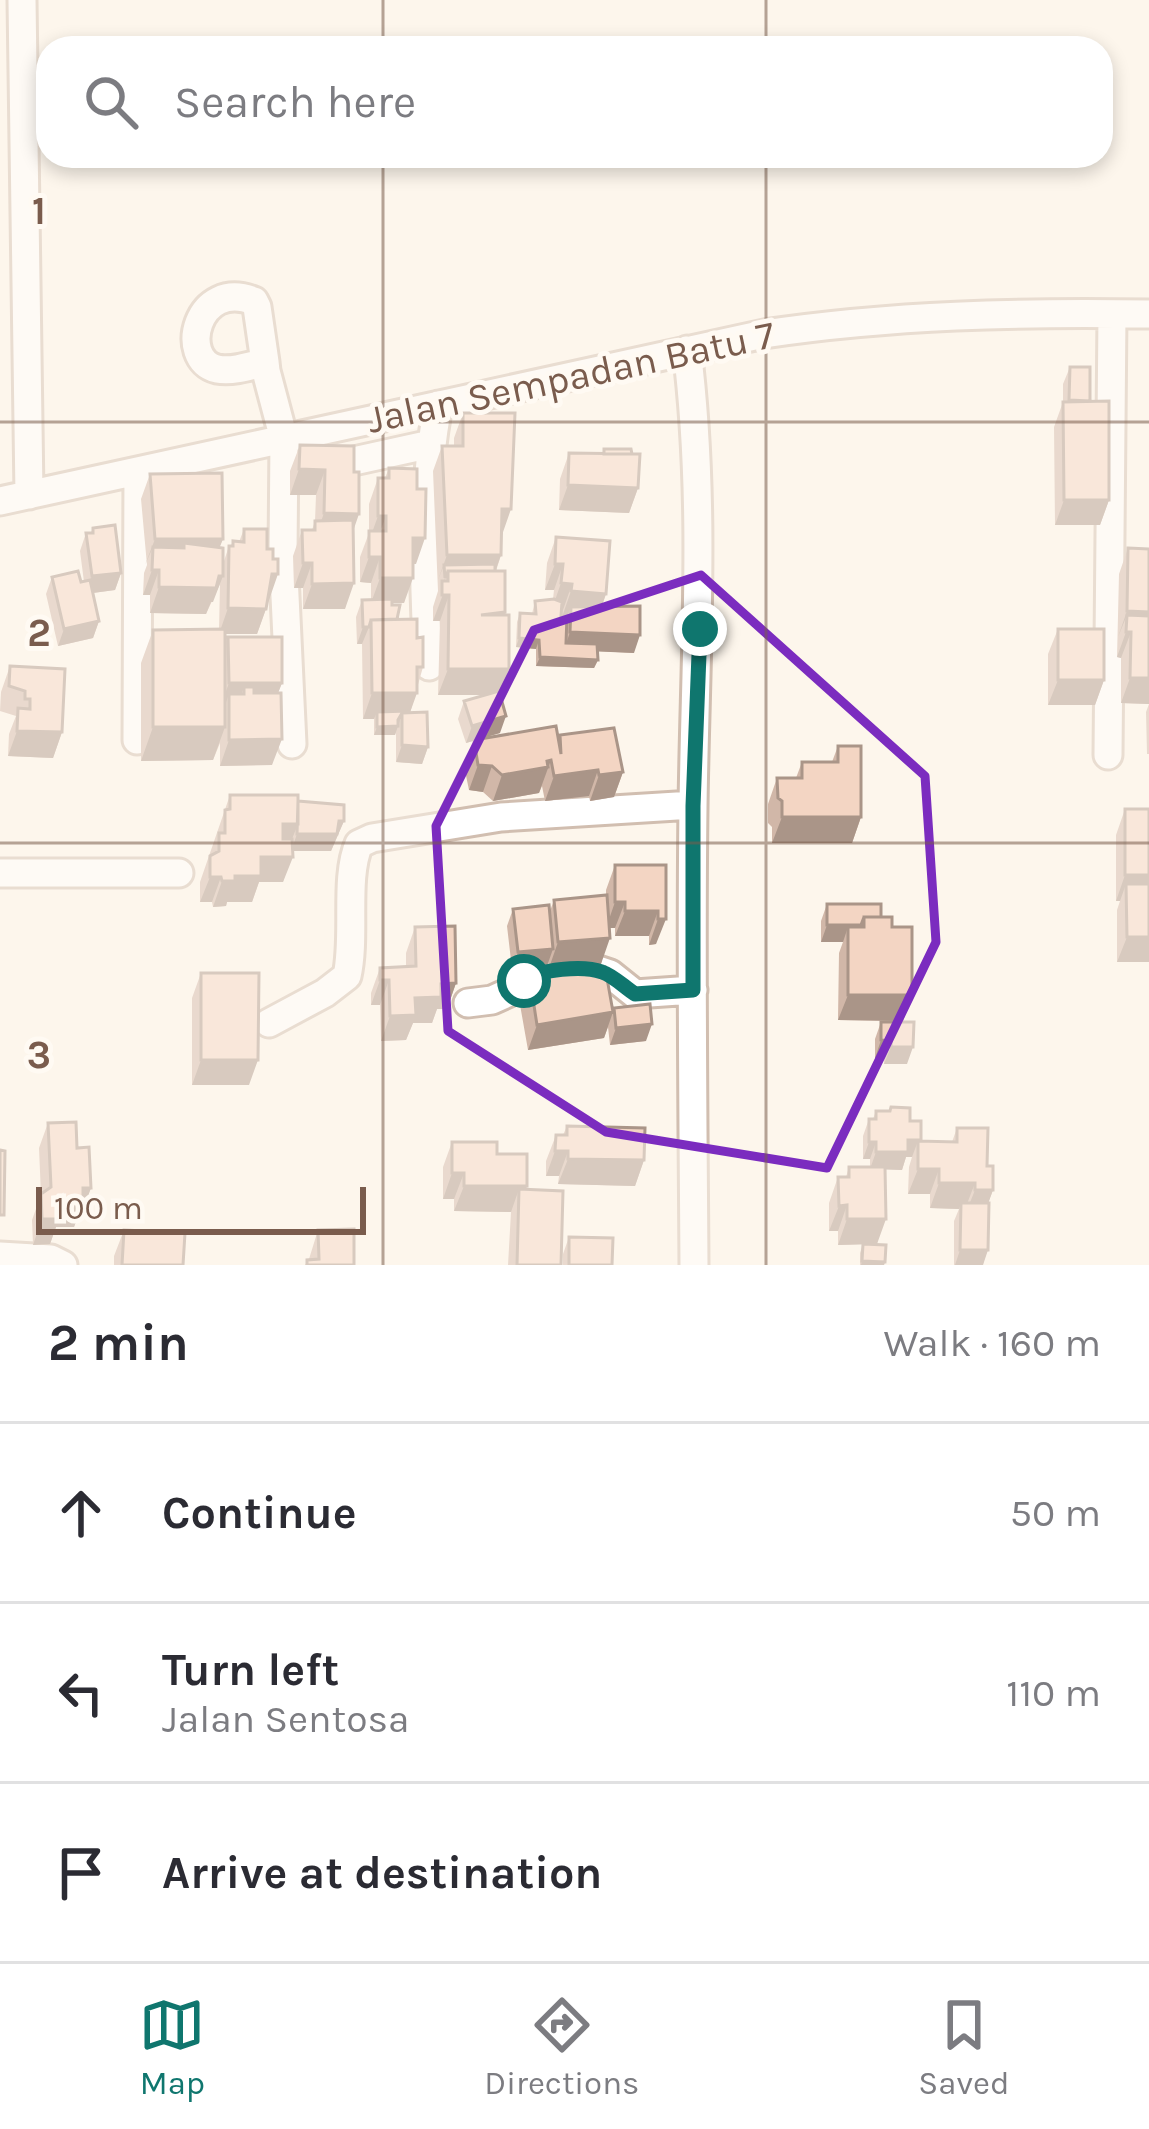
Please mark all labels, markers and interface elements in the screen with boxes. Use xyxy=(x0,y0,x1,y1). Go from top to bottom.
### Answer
search box xyxy=(36,36,1113,168)
icon: search xyxy=(78,69,144,135)
text: Search here xyxy=(174,76,416,128)
text: 1 xyxy=(32,188,46,234)
street label: Jalan Sempadan Batu 7 xyxy=(363,311,779,443)
route end xyxy=(673,602,727,656)
text: 2 xyxy=(27,610,51,656)
route start xyxy=(497,954,551,1008)
text: 3 xyxy=(27,1032,51,1078)
scale bar xyxy=(36,1181,366,1234)
text: 100 m xyxy=(54,1189,143,1227)
text: 2 min xyxy=(48,1313,189,1373)
text: Walk · 160 m xyxy=(883,1320,1101,1366)
icon: ahead xyxy=(48,1480,114,1546)
text: Continue xyxy=(162,1487,357,1539)
text: 50 m xyxy=(1010,1490,1101,1536)
text: Turn left xyxy=(162,1644,339,1696)
icon: left xyxy=(48,1660,114,1726)
text: 110 m xyxy=(1006,1670,1101,1716)
text: Jalan Sentosa xyxy=(162,1696,409,1742)
icon: arrive xyxy=(48,1840,114,1906)
text: Arrive at destination xyxy=(162,1847,602,1899)
tab: Map xyxy=(139,1992,205,2102)
tab: Directions xyxy=(484,1992,639,2102)
tab: Saved xyxy=(918,1992,1010,2102)

